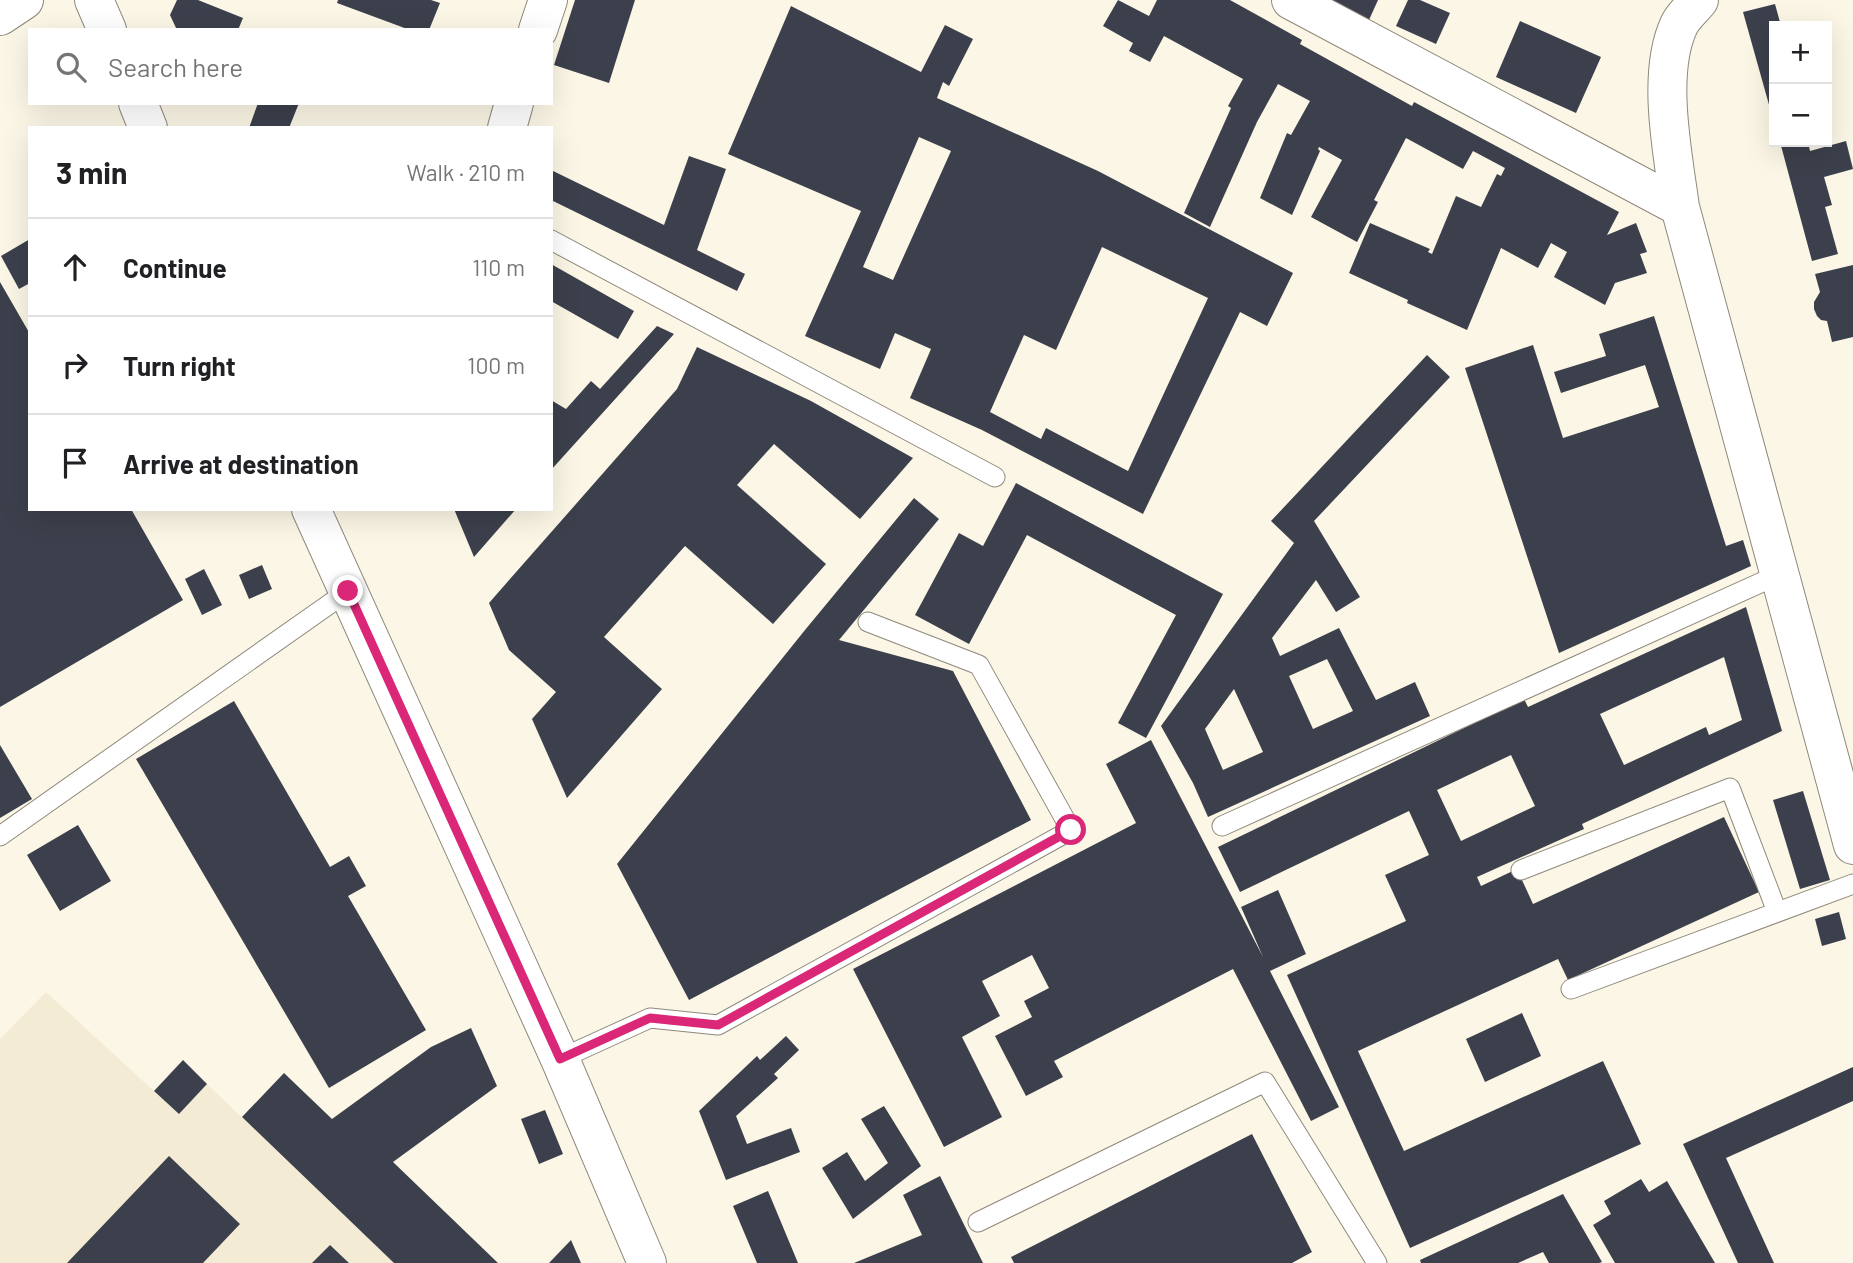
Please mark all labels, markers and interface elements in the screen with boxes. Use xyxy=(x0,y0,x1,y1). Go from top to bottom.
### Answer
map controls xyxy=(1769,21,1832,147)
button: + xyxy=(1769,21,1832,84)
search box xyxy=(28,28,553,105)
icon: search xyxy=(52,48,90,86)
text: Search here xyxy=(108,51,243,82)
button: − xyxy=(1769,84,1832,147)
text: 3 min xyxy=(56,154,127,190)
text: Walk · 210 m xyxy=(407,158,525,186)
icon: ahead xyxy=(56,248,94,286)
text: Continue xyxy=(123,252,227,283)
text: 110 m xyxy=(472,253,525,281)
icon: right xyxy=(56,346,94,384)
text: Turn right xyxy=(123,350,236,381)
text: 100 m xyxy=(467,351,525,379)
icon: arrive xyxy=(56,444,94,482)
text: Arrive at destination xyxy=(123,448,359,479)
route end xyxy=(332,575,363,606)
route start xyxy=(1055,814,1086,845)

